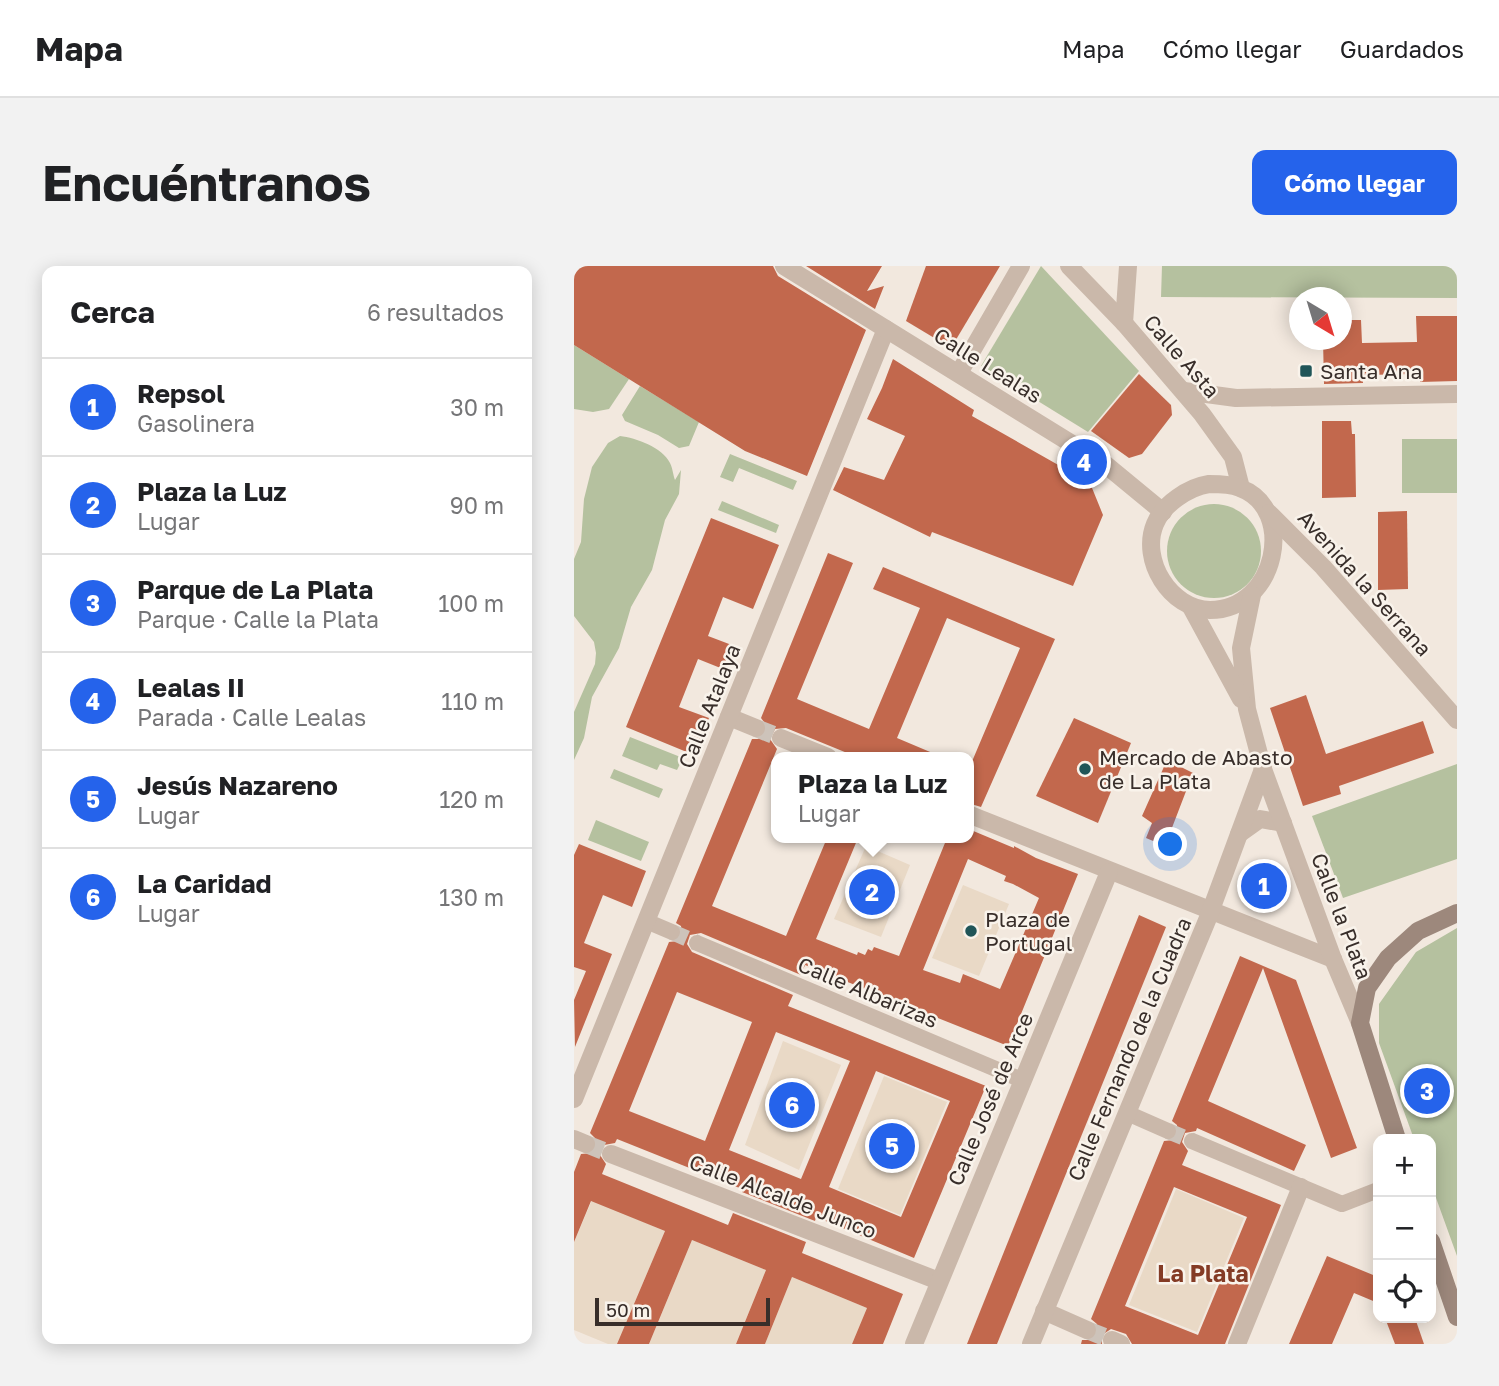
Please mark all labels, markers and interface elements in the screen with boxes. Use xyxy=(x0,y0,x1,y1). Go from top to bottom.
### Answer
text: Mapa xyxy=(35,29,123,68)
text: Mapa xyxy=(1062,34,1125,63)
text: Cómo llegar xyxy=(1163,34,1302,63)
text: Guardados xyxy=(1340,34,1464,63)
button: Cómo llegar xyxy=(1252,150,1457,215)
text: Encuéntranos xyxy=(42,153,371,212)
north arrow xyxy=(1289,287,1352,350)
text: Cerca xyxy=(70,294,155,330)
text: 6 resultados xyxy=(367,298,504,326)
street label: Calle Asta xyxy=(1139,309,1225,403)
street label: Calle Lealas xyxy=(929,322,1047,408)
place label: Santa Ana xyxy=(1320,358,1422,384)
marker: Santa Ana xyxy=(1298,363,1314,379)
text: Repsol xyxy=(137,378,225,409)
text: 1 xyxy=(87,393,99,421)
text: 30 m xyxy=(450,393,504,421)
text: Gasolinera xyxy=(137,409,255,437)
pin: 4 xyxy=(1061,436,1107,488)
text: Plaza la Luz xyxy=(137,476,287,507)
text: 2 xyxy=(86,491,100,519)
text: 90 m xyxy=(450,491,504,519)
street label: Avenida la Serrana xyxy=(1293,505,1437,661)
text: Lugar xyxy=(137,507,200,535)
text: Parque de La Plata xyxy=(137,574,373,605)
text: 3 xyxy=(86,589,100,617)
text: 100 m xyxy=(438,589,504,617)
text: Parque · Calle la Plata xyxy=(137,605,379,633)
street label: Calle Atalaya xyxy=(672,640,746,772)
text: Lealas II xyxy=(137,672,245,703)
text: 4 xyxy=(86,687,100,715)
text: 110 m xyxy=(441,687,504,715)
text: Parada · Calle Lealas xyxy=(137,703,366,731)
place label: Mercado de Abasto de La Plata xyxy=(1099,744,1293,794)
popup xyxy=(771,752,974,843)
marker: Mercado de Abasto de La Plata xyxy=(1077,761,1093,777)
text: Plaza la Luz xyxy=(798,768,947,799)
text: Jesús Nazareno xyxy=(137,770,338,801)
text: 5 xyxy=(86,785,100,813)
text: 120 m xyxy=(439,785,504,813)
text: Lugar xyxy=(798,799,860,827)
text: Lugar xyxy=(137,801,200,829)
your location xyxy=(1153,827,1187,861)
street label: Calle la Plata xyxy=(1306,849,1378,983)
pin: 1 xyxy=(1241,860,1287,912)
pin: 2 xyxy=(849,866,895,918)
text: La Caridad xyxy=(137,868,272,899)
text: 6 xyxy=(86,883,100,911)
text: 130 m xyxy=(439,883,504,911)
text: Lugar xyxy=(137,899,200,927)
place label: Plaza de Portugal xyxy=(985,906,1072,956)
street label: Calle Fernando de la Cuadra xyxy=(1062,913,1196,1185)
marker: Plaza de Portugal xyxy=(963,923,979,939)
street label: Calle Albarizas xyxy=(794,951,942,1033)
street label: Calle José de Arce xyxy=(942,1008,1038,1190)
pin: 3 xyxy=(1404,1065,1450,1117)
pin: 6 xyxy=(769,1079,815,1131)
pin: 5 xyxy=(869,1120,915,1172)
map controls xyxy=(1373,1134,1436,1323)
button: + xyxy=(1373,1134,1436,1197)
street label: Calle Alcalde Junco xyxy=(686,1148,880,1244)
button: − xyxy=(1373,1197,1436,1260)
district label: La Plata xyxy=(1157,1259,1249,1287)
button: locate xyxy=(1373,1260,1436,1323)
scale bar xyxy=(595,1295,770,1327)
text: 50 m xyxy=(606,1298,650,1321)

